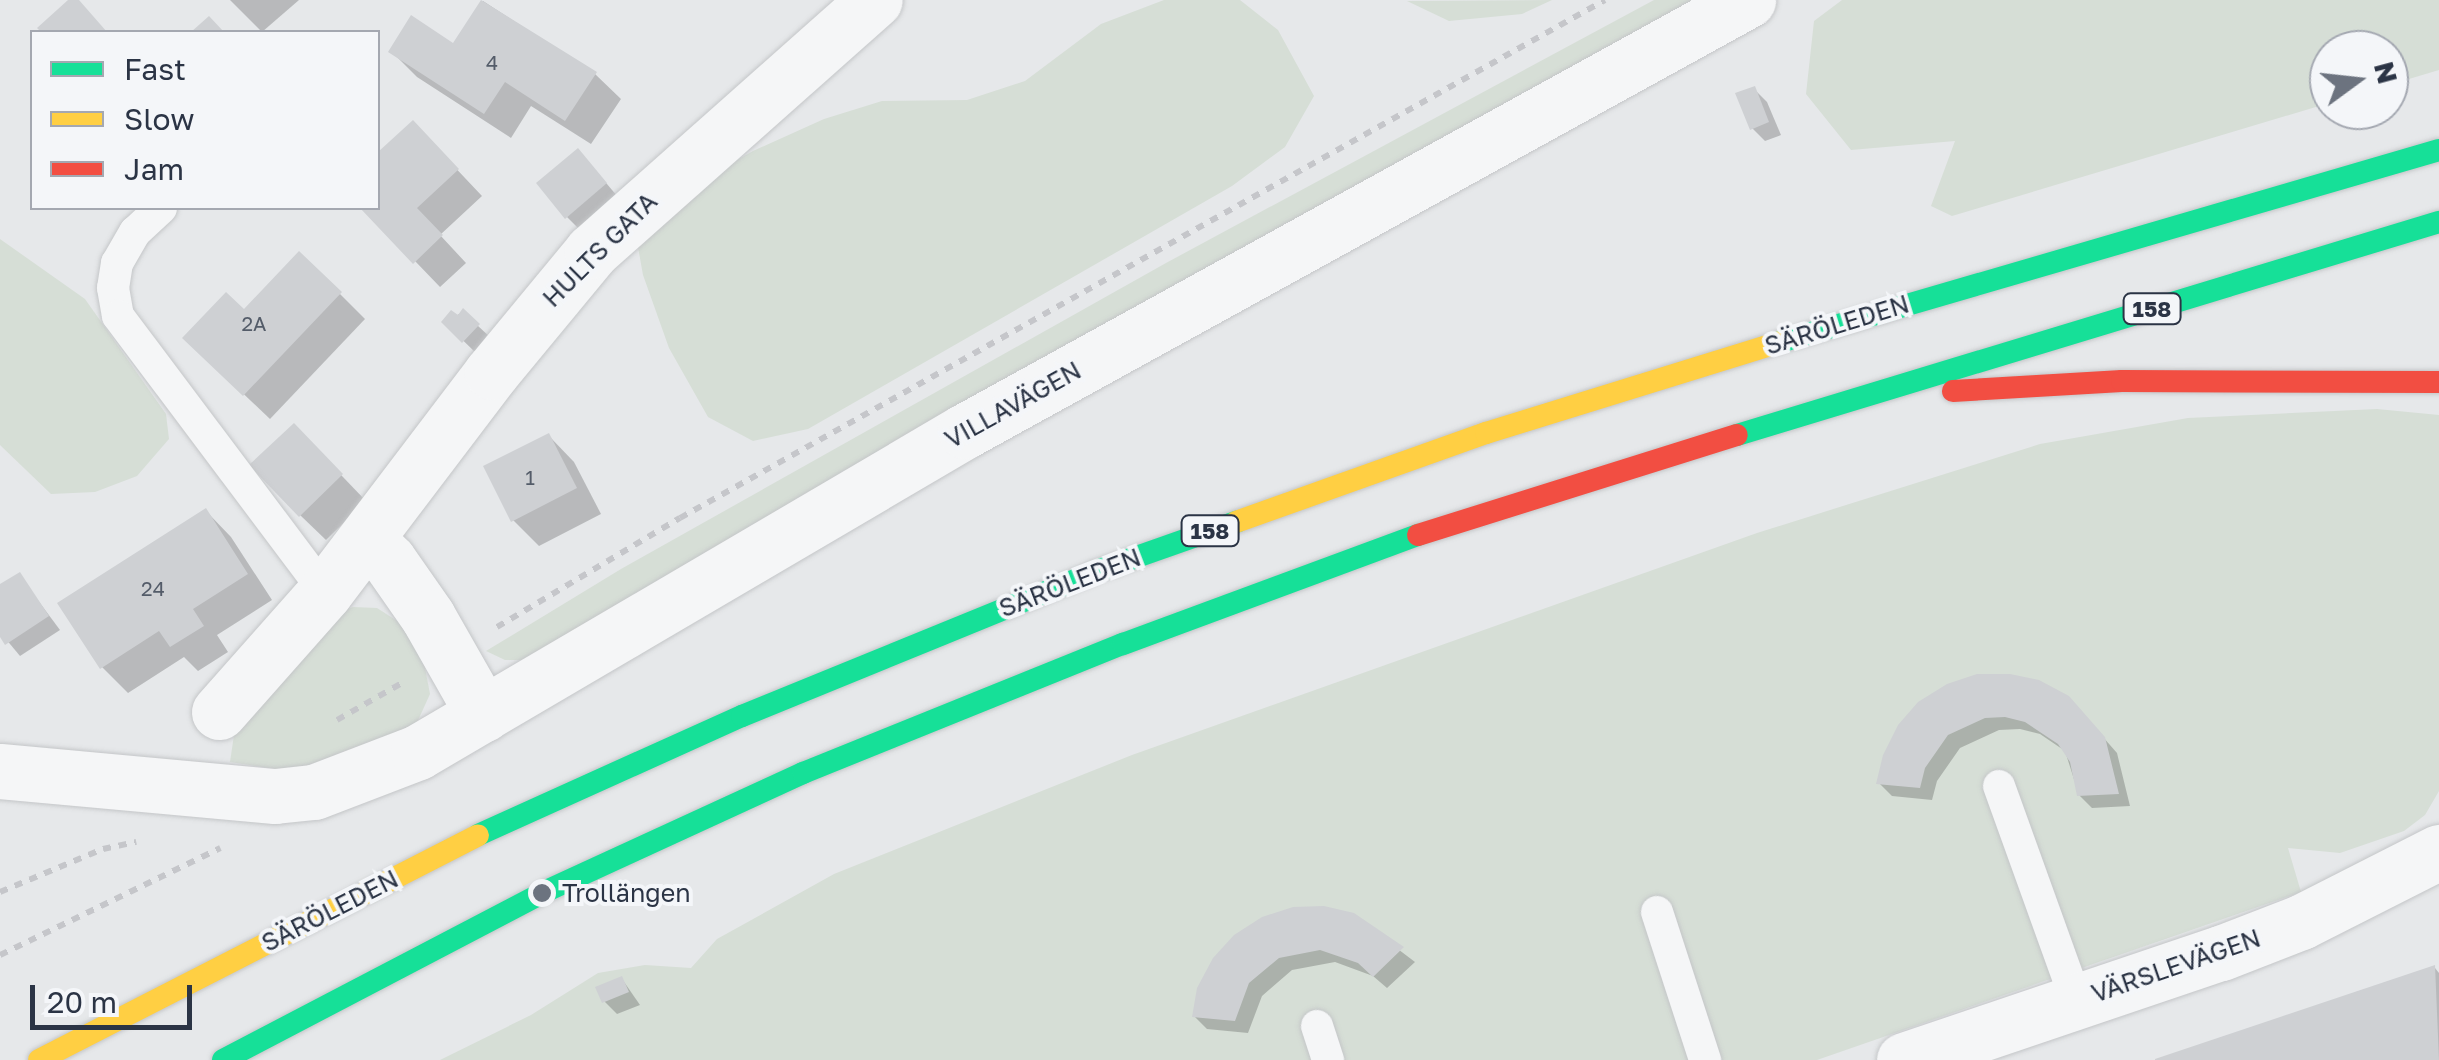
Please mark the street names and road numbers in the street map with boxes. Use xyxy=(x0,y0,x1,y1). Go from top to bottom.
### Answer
street label: HULTS GATA xyxy=(537,187,663,313)
street label: SÄRÖLEDEN xyxy=(1761,289,1913,361)
road number: 158 xyxy=(2122,292,2182,326)
street label: VILLAVÄGEN xyxy=(940,355,1086,455)
road number: 158 xyxy=(1180,514,1240,548)
street label: SÄRÖLEDEN xyxy=(995,542,1145,624)
street label: SÄRÖLEDEN xyxy=(257,864,403,958)
street label: VÄRSLEVÄGEN xyxy=(2088,923,2264,1009)

